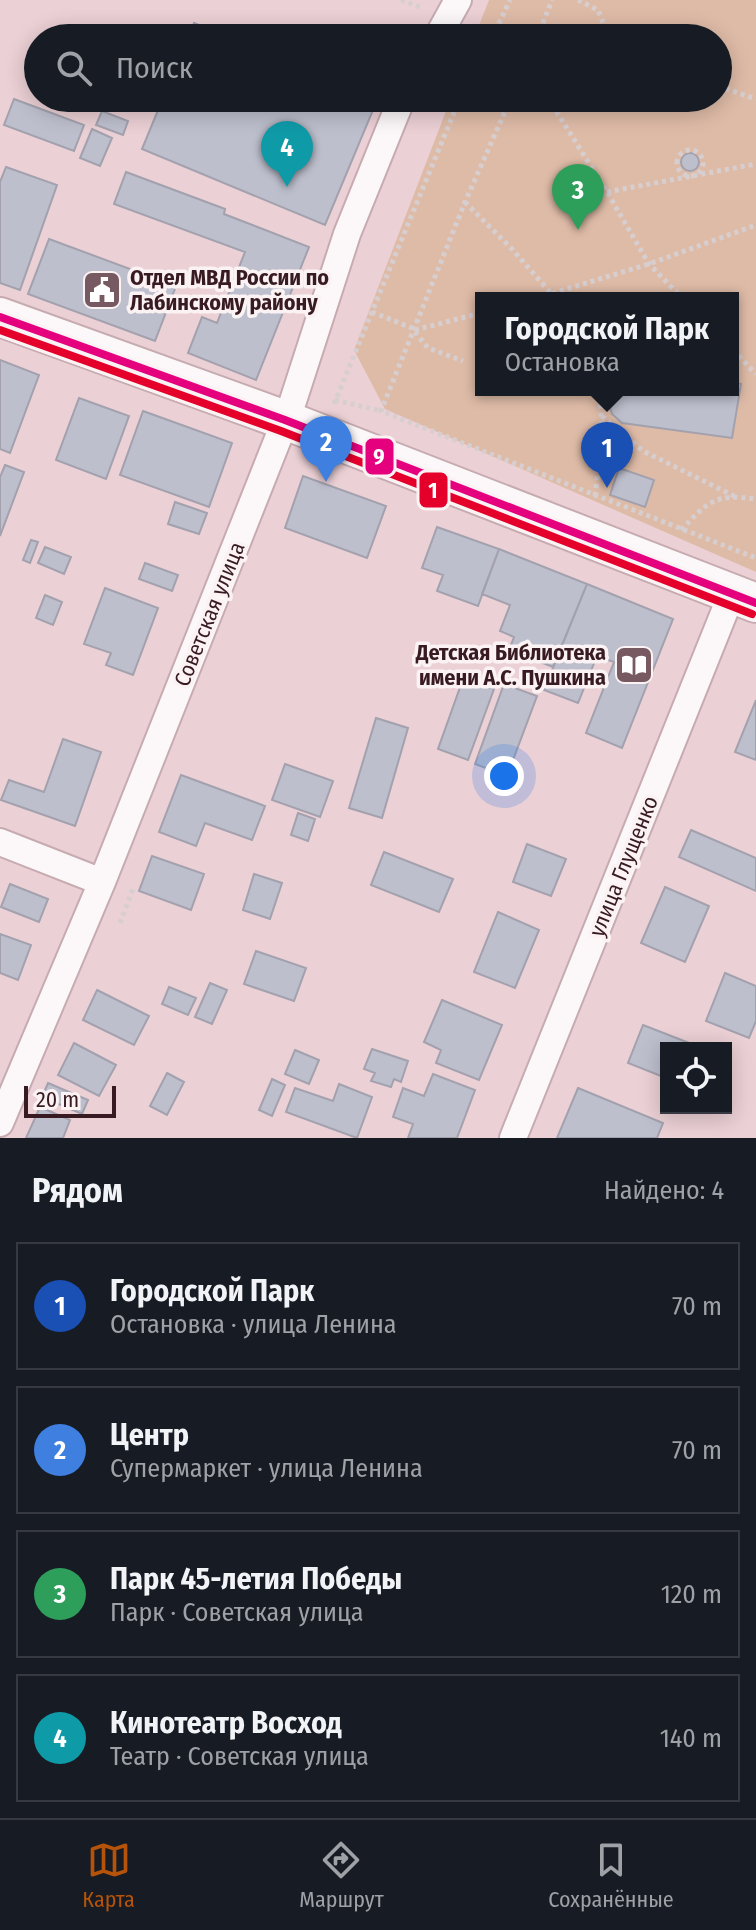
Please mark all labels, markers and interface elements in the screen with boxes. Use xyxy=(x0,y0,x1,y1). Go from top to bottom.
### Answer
search box xyxy=(24,24,732,112)
icon: search xyxy=(52,46,96,90)
text: Поиск xyxy=(116,50,193,86)
pin: 4 xyxy=(261,121,313,187)
pin: 3 xyxy=(552,164,604,230)
place label: Отдел МВД России по Лабинскому району xyxy=(130,264,329,316)
public building icon: Отдел МВД России по Лабинскому району xyxy=(81,269,123,311)
popup xyxy=(475,292,739,396)
text: Городской Парк xyxy=(505,311,709,347)
text: Остановка xyxy=(505,347,620,378)
pin: 2 xyxy=(300,416,352,482)
pin: 1 xyxy=(581,422,633,488)
line badge: 9 xyxy=(364,437,395,476)
text: 9 xyxy=(373,443,385,470)
line badge: 1 xyxy=(418,471,449,509)
text: 1 xyxy=(428,477,438,504)
street label: Советская улица xyxy=(168,538,251,690)
place label: Детская Библиотека имени А.С. Пушкина xyxy=(415,639,606,691)
library icon: Детская Библиотека имени А.С. Пушкина xyxy=(613,644,655,686)
your location xyxy=(484,756,524,796)
street label: улица Глущенко xyxy=(583,792,664,940)
map controls xyxy=(660,1042,732,1114)
button: locate xyxy=(660,1042,732,1114)
scale bar xyxy=(24,1082,116,1118)
text: 20 m xyxy=(36,1086,79,1113)
text: Рядом xyxy=(32,1170,123,1211)
text: Найдено: 4 xyxy=(604,1175,724,1206)
text: Городской Парк xyxy=(110,1273,314,1309)
text: 1 xyxy=(55,1291,66,1322)
text: 70 m xyxy=(672,1291,722,1322)
text: Остановка · улица Ленина xyxy=(110,1309,397,1340)
text: Центр xyxy=(110,1417,189,1453)
text: 2 xyxy=(54,1435,66,1466)
text: 70 m xyxy=(672,1435,722,1466)
text: Супермаркет · улица Ленина xyxy=(110,1453,423,1484)
text: Парк 45-летия Победы xyxy=(110,1561,402,1597)
text: 3 xyxy=(54,1579,66,1610)
text: 120 m xyxy=(661,1579,722,1610)
text: Парк · Советская улица xyxy=(110,1597,363,1628)
text: Кинотеатр Восход xyxy=(110,1705,342,1741)
text: 4 xyxy=(53,1723,67,1754)
text: 140 m xyxy=(660,1723,722,1754)
text: Театр · Советская улица xyxy=(110,1741,369,1772)
tab: Карта xyxy=(82,1838,135,1913)
tab: Маршрут xyxy=(299,1838,384,1913)
tab: Сохранённые xyxy=(548,1838,674,1913)

